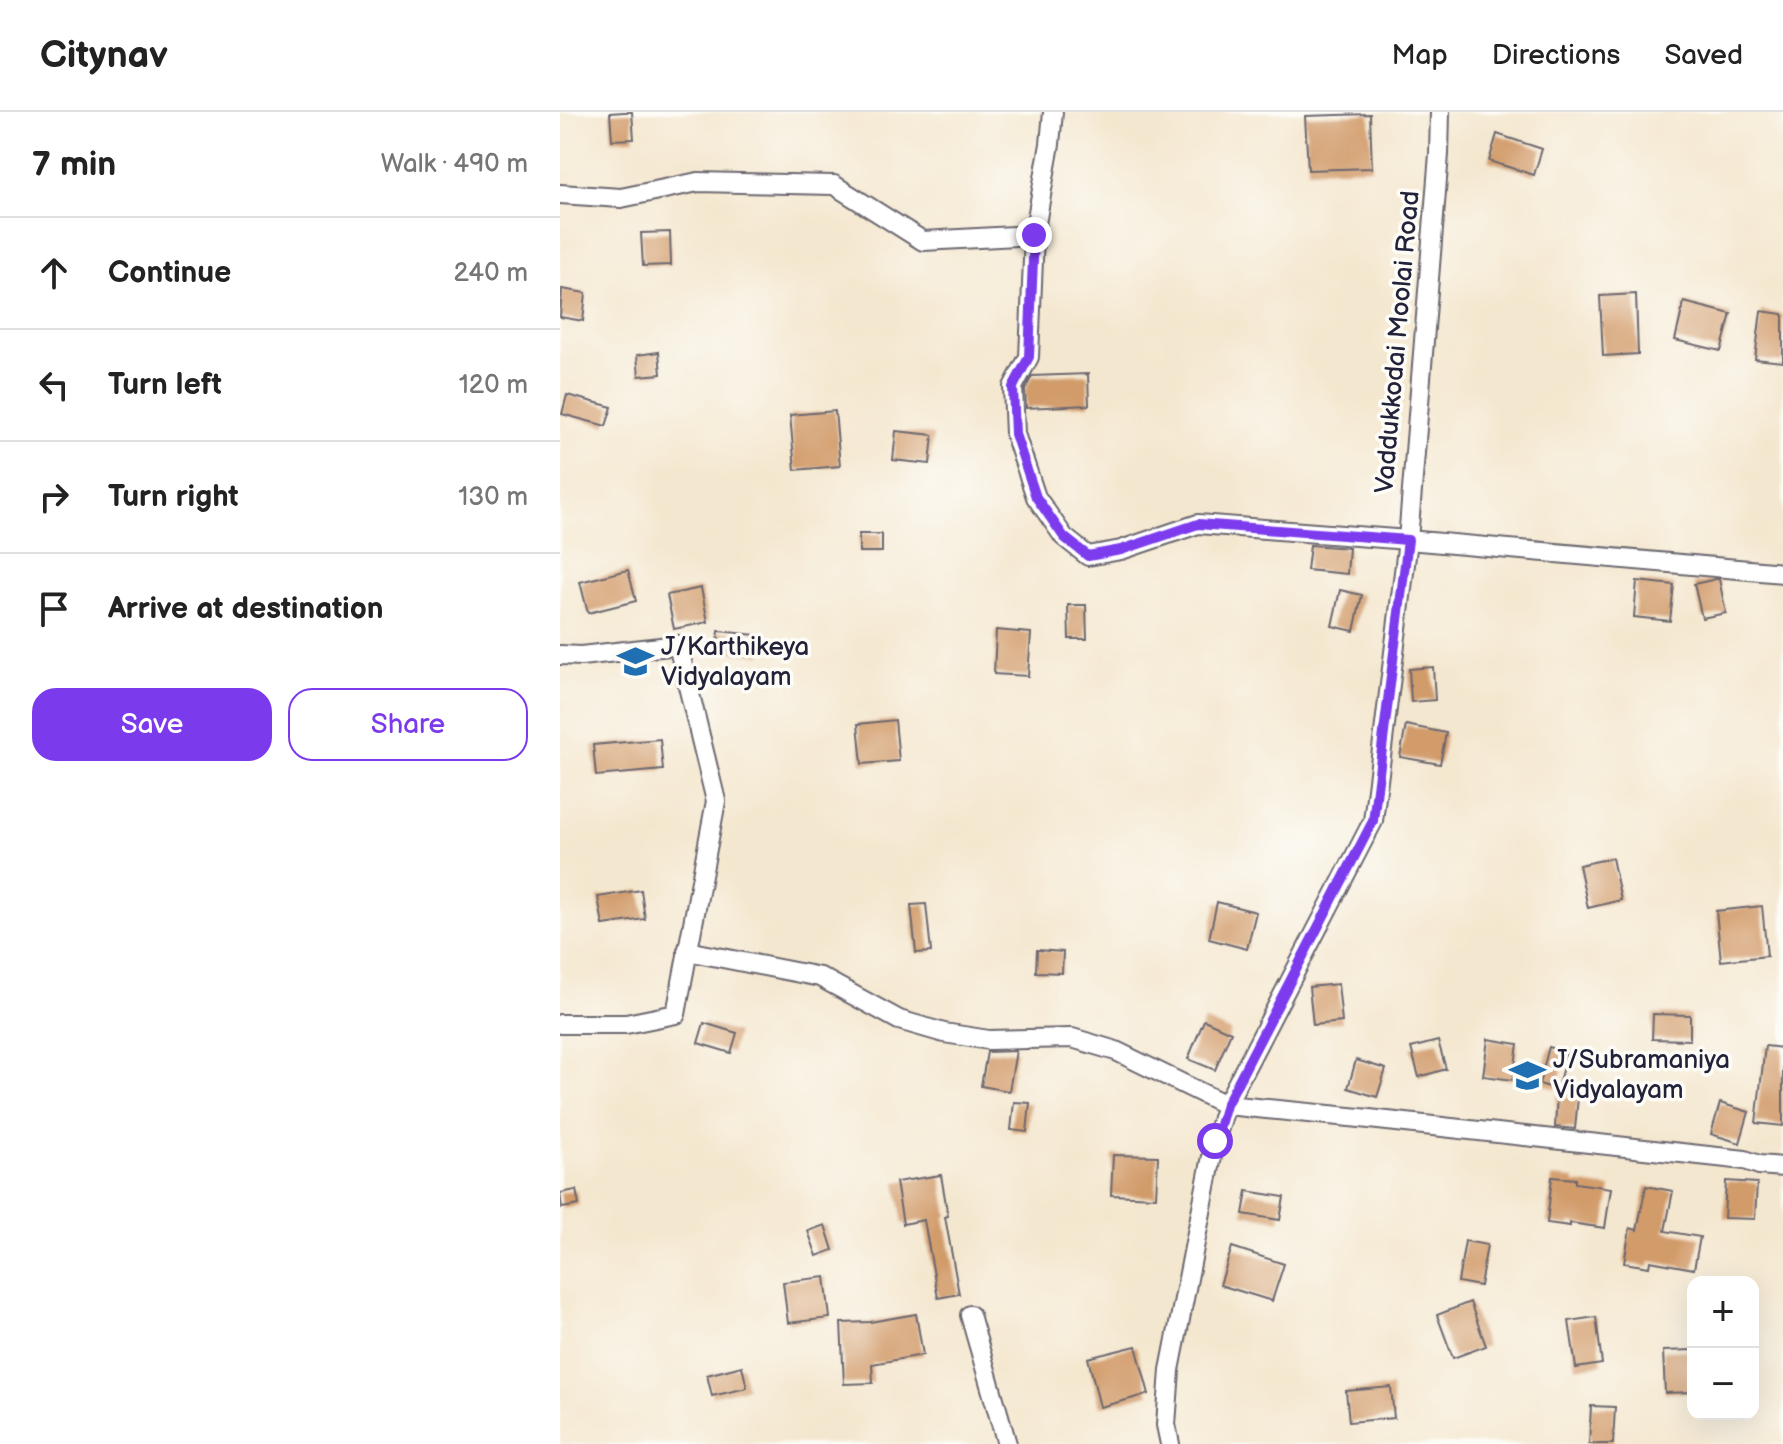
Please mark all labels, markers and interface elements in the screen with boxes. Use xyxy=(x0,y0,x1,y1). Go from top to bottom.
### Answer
text: Citynav xyxy=(40,33,167,78)
text: Map xyxy=(1391,39,1448,72)
text: Directions xyxy=(1492,39,1620,72)
text: Saved xyxy=(1664,39,1743,72)
text: 7 min xyxy=(32,144,116,185)
text: Walk · 490 m xyxy=(381,149,528,180)
street label: Vaddukkodai Moolai Road xyxy=(1369,189,1427,495)
route end xyxy=(1016,217,1052,253)
icon: ahead xyxy=(32,251,76,295)
text: Continue xyxy=(108,255,231,291)
text: 240 m xyxy=(453,258,528,289)
icon: left xyxy=(32,363,76,407)
text: Turn left xyxy=(108,367,222,403)
text: 120 m xyxy=(459,370,528,401)
icon: right xyxy=(32,475,76,519)
text: Turn right xyxy=(108,479,239,515)
text: 130 m xyxy=(458,482,528,513)
icon: arrive xyxy=(32,587,76,631)
text: Arrive at destination xyxy=(108,591,384,627)
place label: J/Karthikeya Vidyalayam xyxy=(661,632,809,693)
school or university icon: J/Karthikeya Vidyalayam xyxy=(616,643,654,681)
button: Save xyxy=(32,688,272,761)
button: Share xyxy=(288,688,528,761)
place label: J/Subramaniya Vidyalayam xyxy=(1553,1045,1730,1106)
school or university icon: J/Subramaniya Vidyalayam xyxy=(1508,1056,1546,1094)
route start xyxy=(1197,1123,1233,1159)
map controls xyxy=(1687,1276,1759,1420)
button: + xyxy=(1687,1276,1759,1348)
button: − xyxy=(1687,1348,1759,1420)

